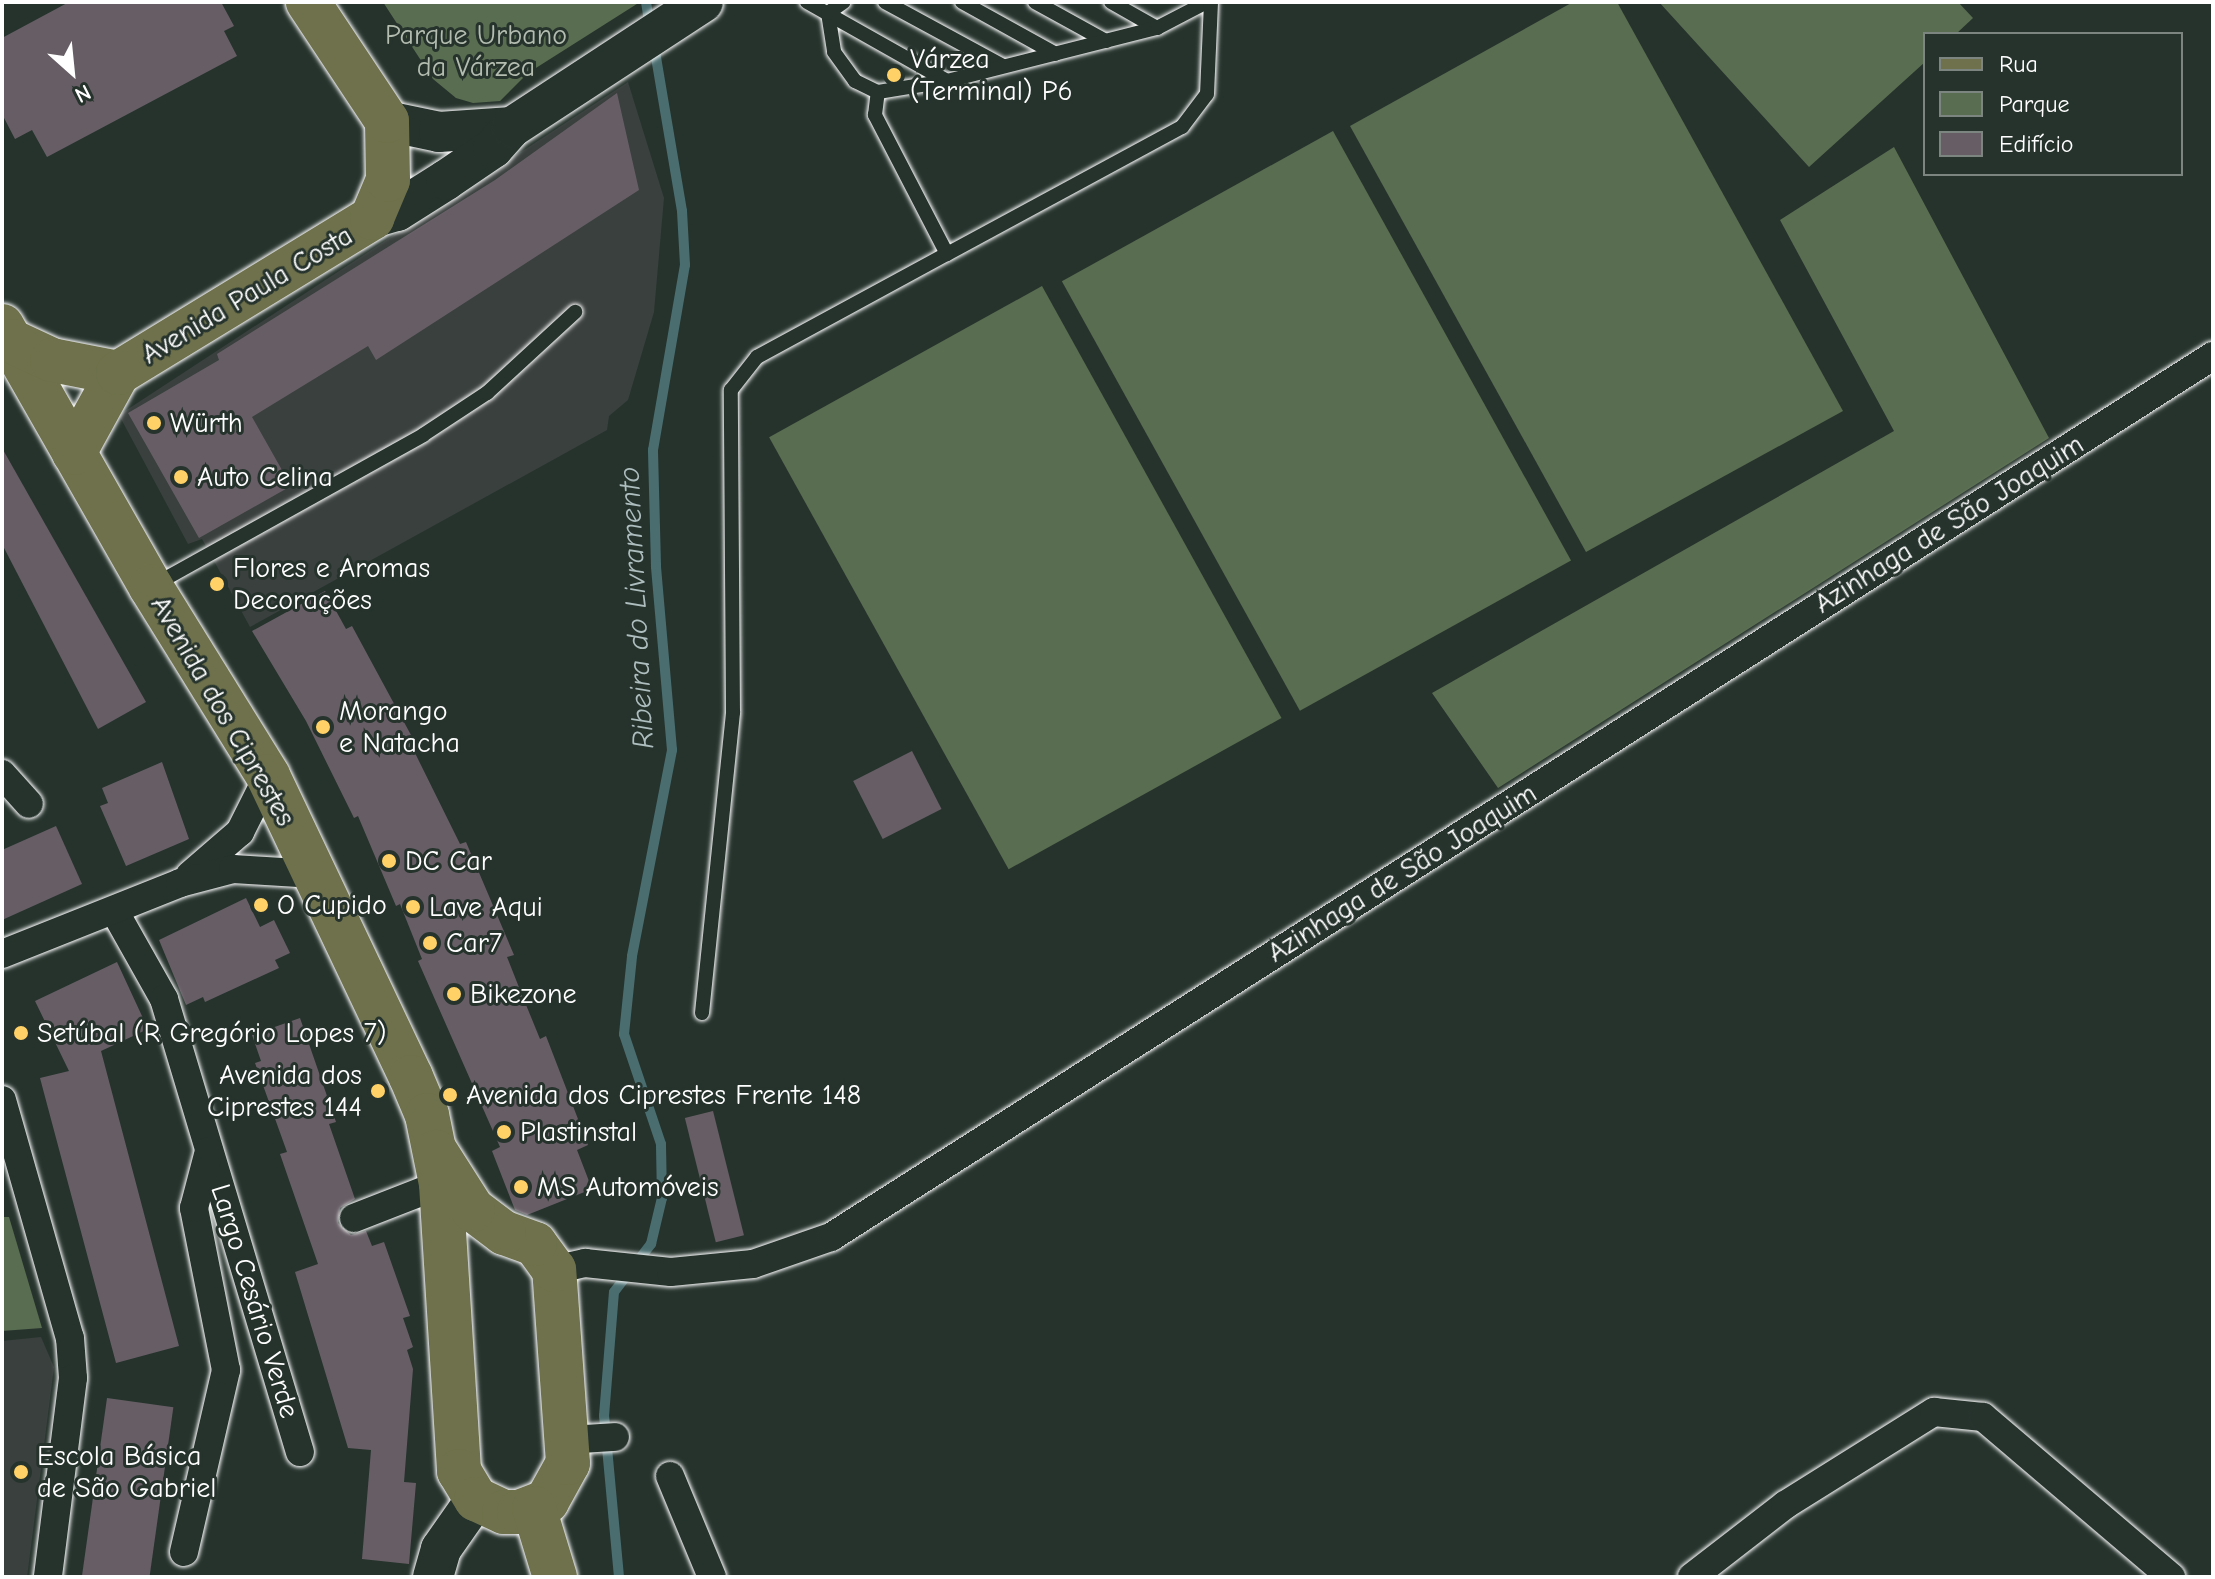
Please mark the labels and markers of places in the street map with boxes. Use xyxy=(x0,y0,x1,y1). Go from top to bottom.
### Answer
place label: Várzea (Terminal) P6 xyxy=(910,42,1073,108)
marker: Várzea (Terminal) P6 xyxy=(885,66,903,84)
place label: Würth xyxy=(170,406,243,440)
marker: Würth xyxy=(145,414,163,432)
place label: Auto Celina xyxy=(197,460,333,494)
marker: Auto Celina xyxy=(172,468,190,486)
place label: Flores e Aromas Decorações xyxy=(233,551,430,617)
marker: Flores e Aromas Decorações xyxy=(208,575,226,593)
place label: Morango e Natacha xyxy=(339,694,460,760)
marker: Morango e Natacha xyxy=(314,718,332,736)
place label: DC Car xyxy=(405,844,492,878)
marker: DC Car xyxy=(380,852,398,870)
place label: O Cupido xyxy=(277,888,387,922)
place label: Lave Aqui xyxy=(429,890,543,924)
marker: O Cupido xyxy=(252,896,270,914)
marker: Lave Aqui xyxy=(404,898,422,916)
place label: Car7 xyxy=(446,926,502,960)
marker: Car7 xyxy=(421,934,439,952)
place label: Bikezone xyxy=(470,977,577,1011)
marker: Bikezone xyxy=(445,985,463,1003)
place label: Setúbal (R Gregório Lopes 7) xyxy=(37,1016,387,1050)
marker: Setúbal (R Gregório Lopes 7) xyxy=(12,1024,30,1042)
place label: Avenida dos Ciprestes 144 xyxy=(207,1058,362,1124)
place label: Avenida dos Ciprestes Frente 148 xyxy=(466,1078,861,1112)
marker: Avenida dos Ciprestes 144 xyxy=(369,1082,387,1100)
marker: Avenida dos Ciprestes Frente 148 xyxy=(441,1086,459,1104)
place label: Plastinstal xyxy=(520,1115,637,1149)
marker: Plastinstal xyxy=(495,1123,513,1141)
place label: MS Automóveis xyxy=(537,1170,719,1204)
marker: MS Automóveis xyxy=(512,1178,530,1196)
place label: Escola Básica de São Gabriel xyxy=(37,1439,216,1505)
marker: Escola Básica de São Gabriel xyxy=(12,1463,30,1481)

